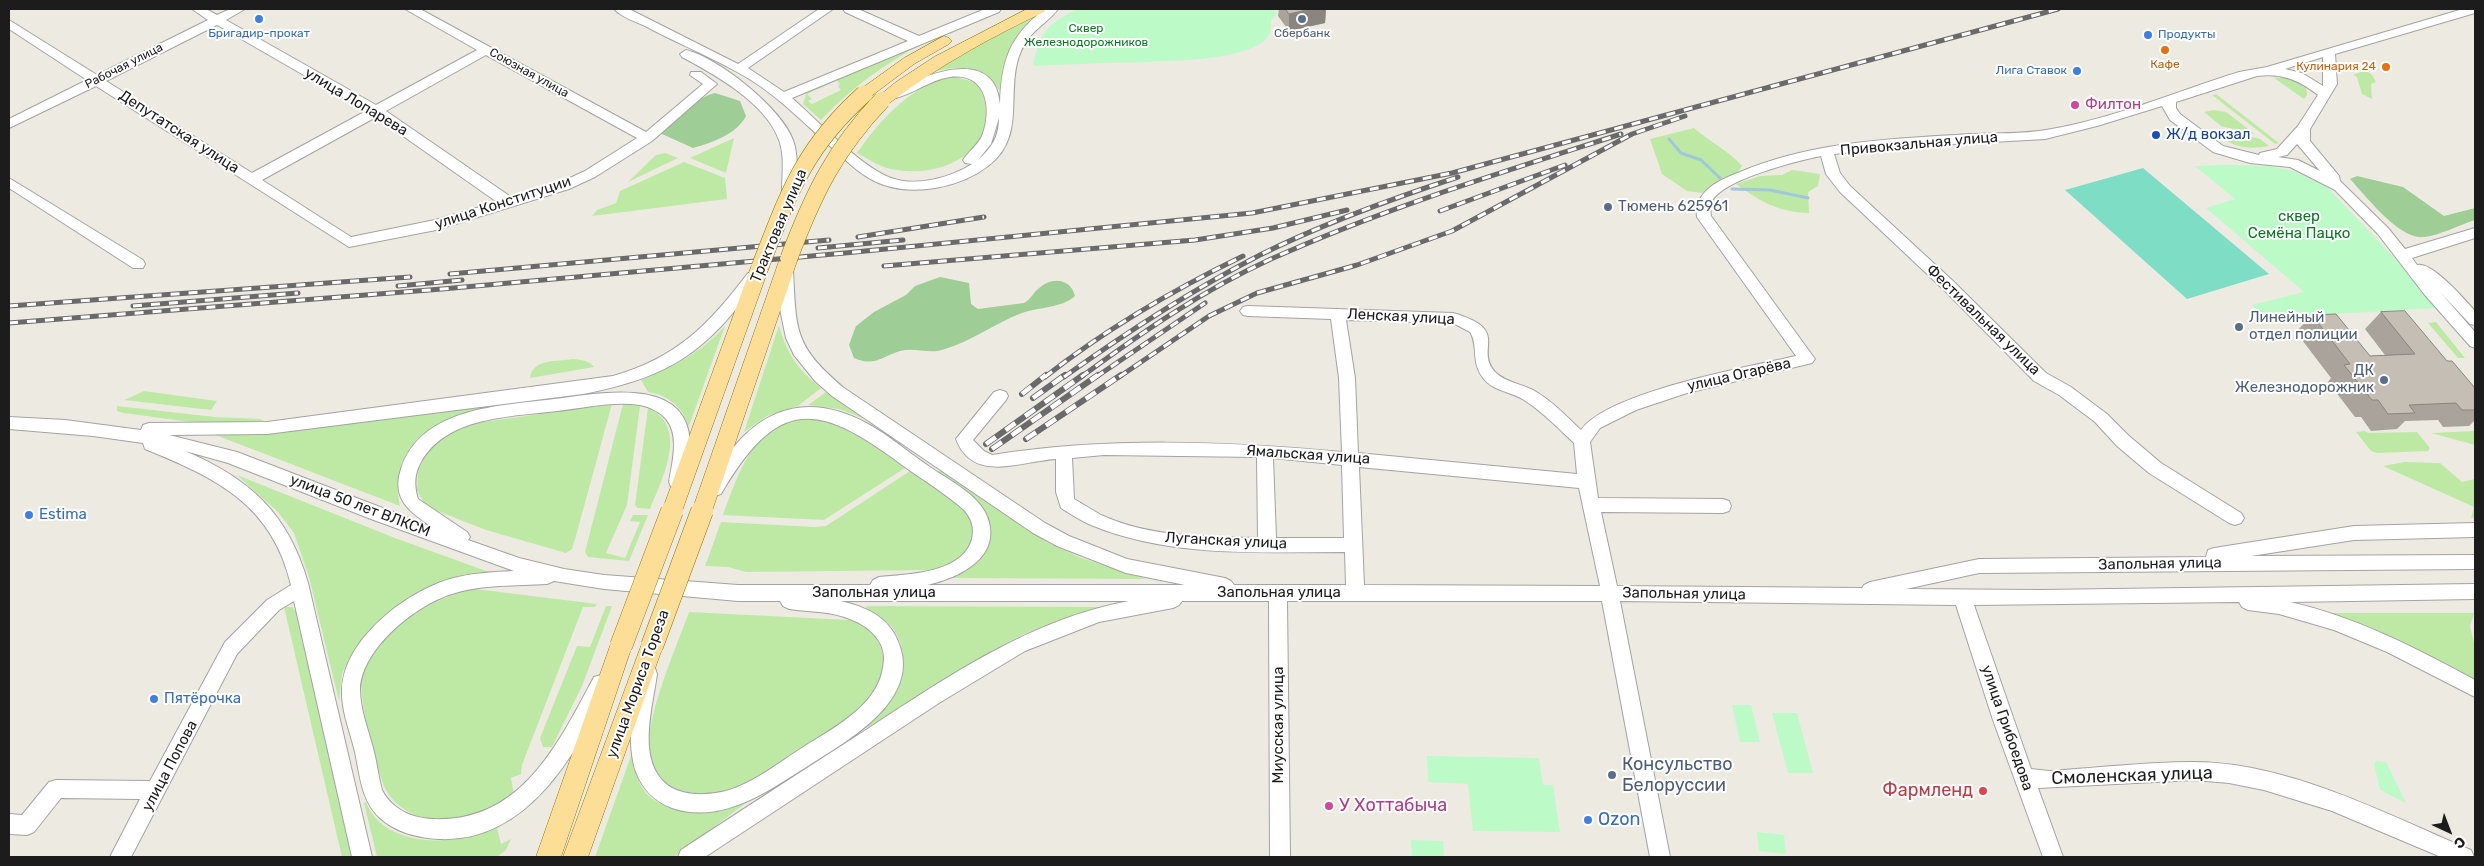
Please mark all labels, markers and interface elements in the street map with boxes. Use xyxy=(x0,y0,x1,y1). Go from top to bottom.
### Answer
marker: Бригадир-прокат xyxy=(253,13,265,25)
marker: Сбербанк xyxy=(1296,13,1308,25)
park label: Сквер Железнодорожников xyxy=(1024,22,1148,50)
place label: Бригадир-прокат xyxy=(208,27,310,41)
place label: Сбербанк xyxy=(1274,27,1330,41)
place label: Продукты xyxy=(2158,28,2215,42)
marker: Продукты xyxy=(2142,29,2154,41)
street label: Рабочая улица xyxy=(83,40,165,92)
marker: Кафе xyxy=(2159,44,2171,56)
street label: Союзная улица xyxy=(487,45,571,101)
place label: Кафе xyxy=(2150,58,2180,72)
place label: Кулинария 24 xyxy=(2296,60,2376,74)
marker: Кулинария 24 xyxy=(2380,61,2392,73)
street label: улица Лопарева xyxy=(301,64,411,140)
place label: Лига Ставок xyxy=(1996,64,2067,78)
marker: Лига Ставок xyxy=(2071,65,2083,77)
street label: Депутатская улица xyxy=(116,87,242,177)
place label: Филтон xyxy=(2085,96,2141,114)
marker: Филтон xyxy=(2069,99,2081,111)
place label: Ж/д вокзал xyxy=(2166,126,2250,144)
street label: Привокзальная улица xyxy=(1839,128,1999,160)
marker: Ж/д вокзал xyxy=(2150,129,2162,141)
street label: Трактовая улица xyxy=(747,166,811,286)
street label: улица Конституции xyxy=(433,172,573,234)
place label: Тюмень 625961 xyxy=(1618,198,1728,216)
marker: Тюмень 625961 xyxy=(1602,201,1614,213)
park label: сквер Семёна Пацко xyxy=(2248,208,2350,243)
street label: Фестивальная улица xyxy=(1922,261,2044,379)
street label: Ленская улица xyxy=(1347,305,1455,329)
place label: Линейный отдел полиции xyxy=(2249,309,2358,344)
marker: Линейный отдел полиции xyxy=(2233,321,2245,333)
street label: улица Огарёва xyxy=(1685,354,1793,396)
place label: ДК Железнодорожник xyxy=(2235,362,2374,397)
marker: ДК Железнодорожник xyxy=(2378,374,2390,386)
street label: Ямальская улица xyxy=(1245,442,1371,468)
street label: улица 50 лет ВЛКСМ xyxy=(287,471,433,541)
place label: Estima xyxy=(39,506,87,524)
marker: Estima xyxy=(23,509,35,521)
street label: Луганская улица xyxy=(1164,529,1288,553)
street label: Запольная улица xyxy=(2098,554,2222,574)
street label: Запольная улица xyxy=(812,584,936,602)
street label: Запольная улица xyxy=(1217,584,1341,602)
street label: Запольная улица xyxy=(1622,584,1746,604)
street label: улица Мориса Тореза xyxy=(603,608,673,760)
street label: улица Грибоедова xyxy=(1977,663,2037,793)
street label: Миусская улица xyxy=(1270,667,1288,783)
place label: Пятёрочка xyxy=(164,690,241,708)
marker: Пятёрочка xyxy=(148,693,160,705)
street label: улица Попова xyxy=(139,717,201,815)
place label: Консульство Белоруссии xyxy=(1622,754,1733,796)
street label: Смоленская улица xyxy=(2051,762,2213,790)
marker: Консульство Белоруссии xyxy=(1606,769,1618,781)
place label: Фармленд xyxy=(1882,780,1973,802)
marker: Фармленд xyxy=(1977,785,1989,797)
place label: У Хоттабыча xyxy=(1339,795,1447,817)
marker: У Хоттабыча xyxy=(1323,800,1335,812)
north arrow xyxy=(2424,806,2474,856)
place label: Ozon xyxy=(1598,809,1640,831)
marker: Ozon xyxy=(1582,814,1594,826)
text: С xyxy=(2450,833,2469,852)

